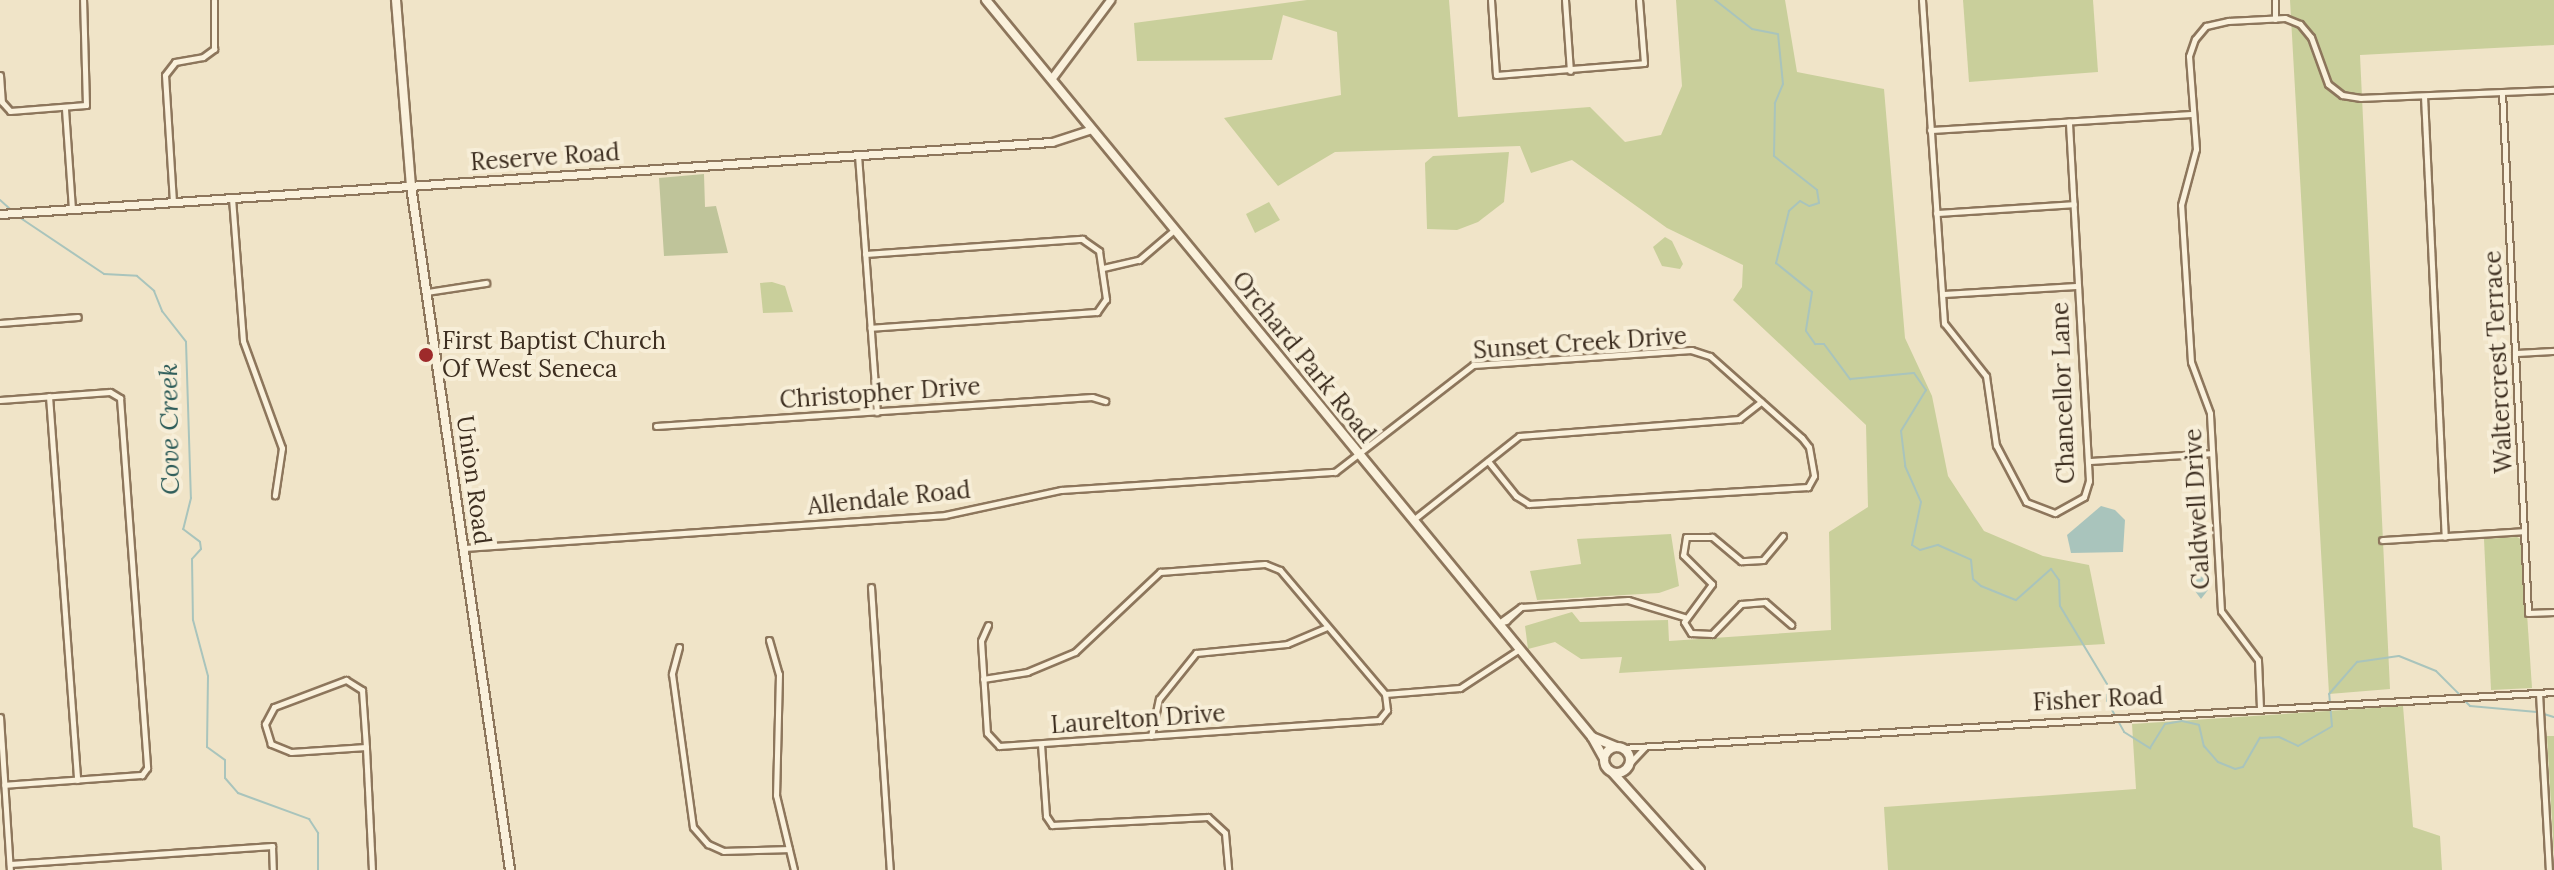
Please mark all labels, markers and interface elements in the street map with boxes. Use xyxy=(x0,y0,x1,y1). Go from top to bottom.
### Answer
street label: Reserve Road xyxy=(469,137,621,177)
street label: Waltercrest Terrace xyxy=(2478,250,2518,474)
street label: Orchard Park Road xyxy=(1226,266,1382,448)
street label: Chancellor Lane xyxy=(2045,302,2081,484)
street label: Sunset Creek Drive xyxy=(1472,321,1688,365)
place label: First Baptist Church Of West Seneca xyxy=(442,327,666,383)
marker: First Baptist Church Of West Seneca xyxy=(417,346,435,364)
water label: Cove Creek xyxy=(152,363,186,495)
street label: Christopher Drive xyxy=(779,372,981,414)
street label: Union Road xyxy=(451,414,497,546)
street label: Caldwell Drive xyxy=(2178,428,2216,590)
street label: Allendale Road xyxy=(806,475,972,521)
street label: Fisher Road xyxy=(2032,681,2164,717)
street label: Laurelton Drive xyxy=(1050,699,1226,739)

